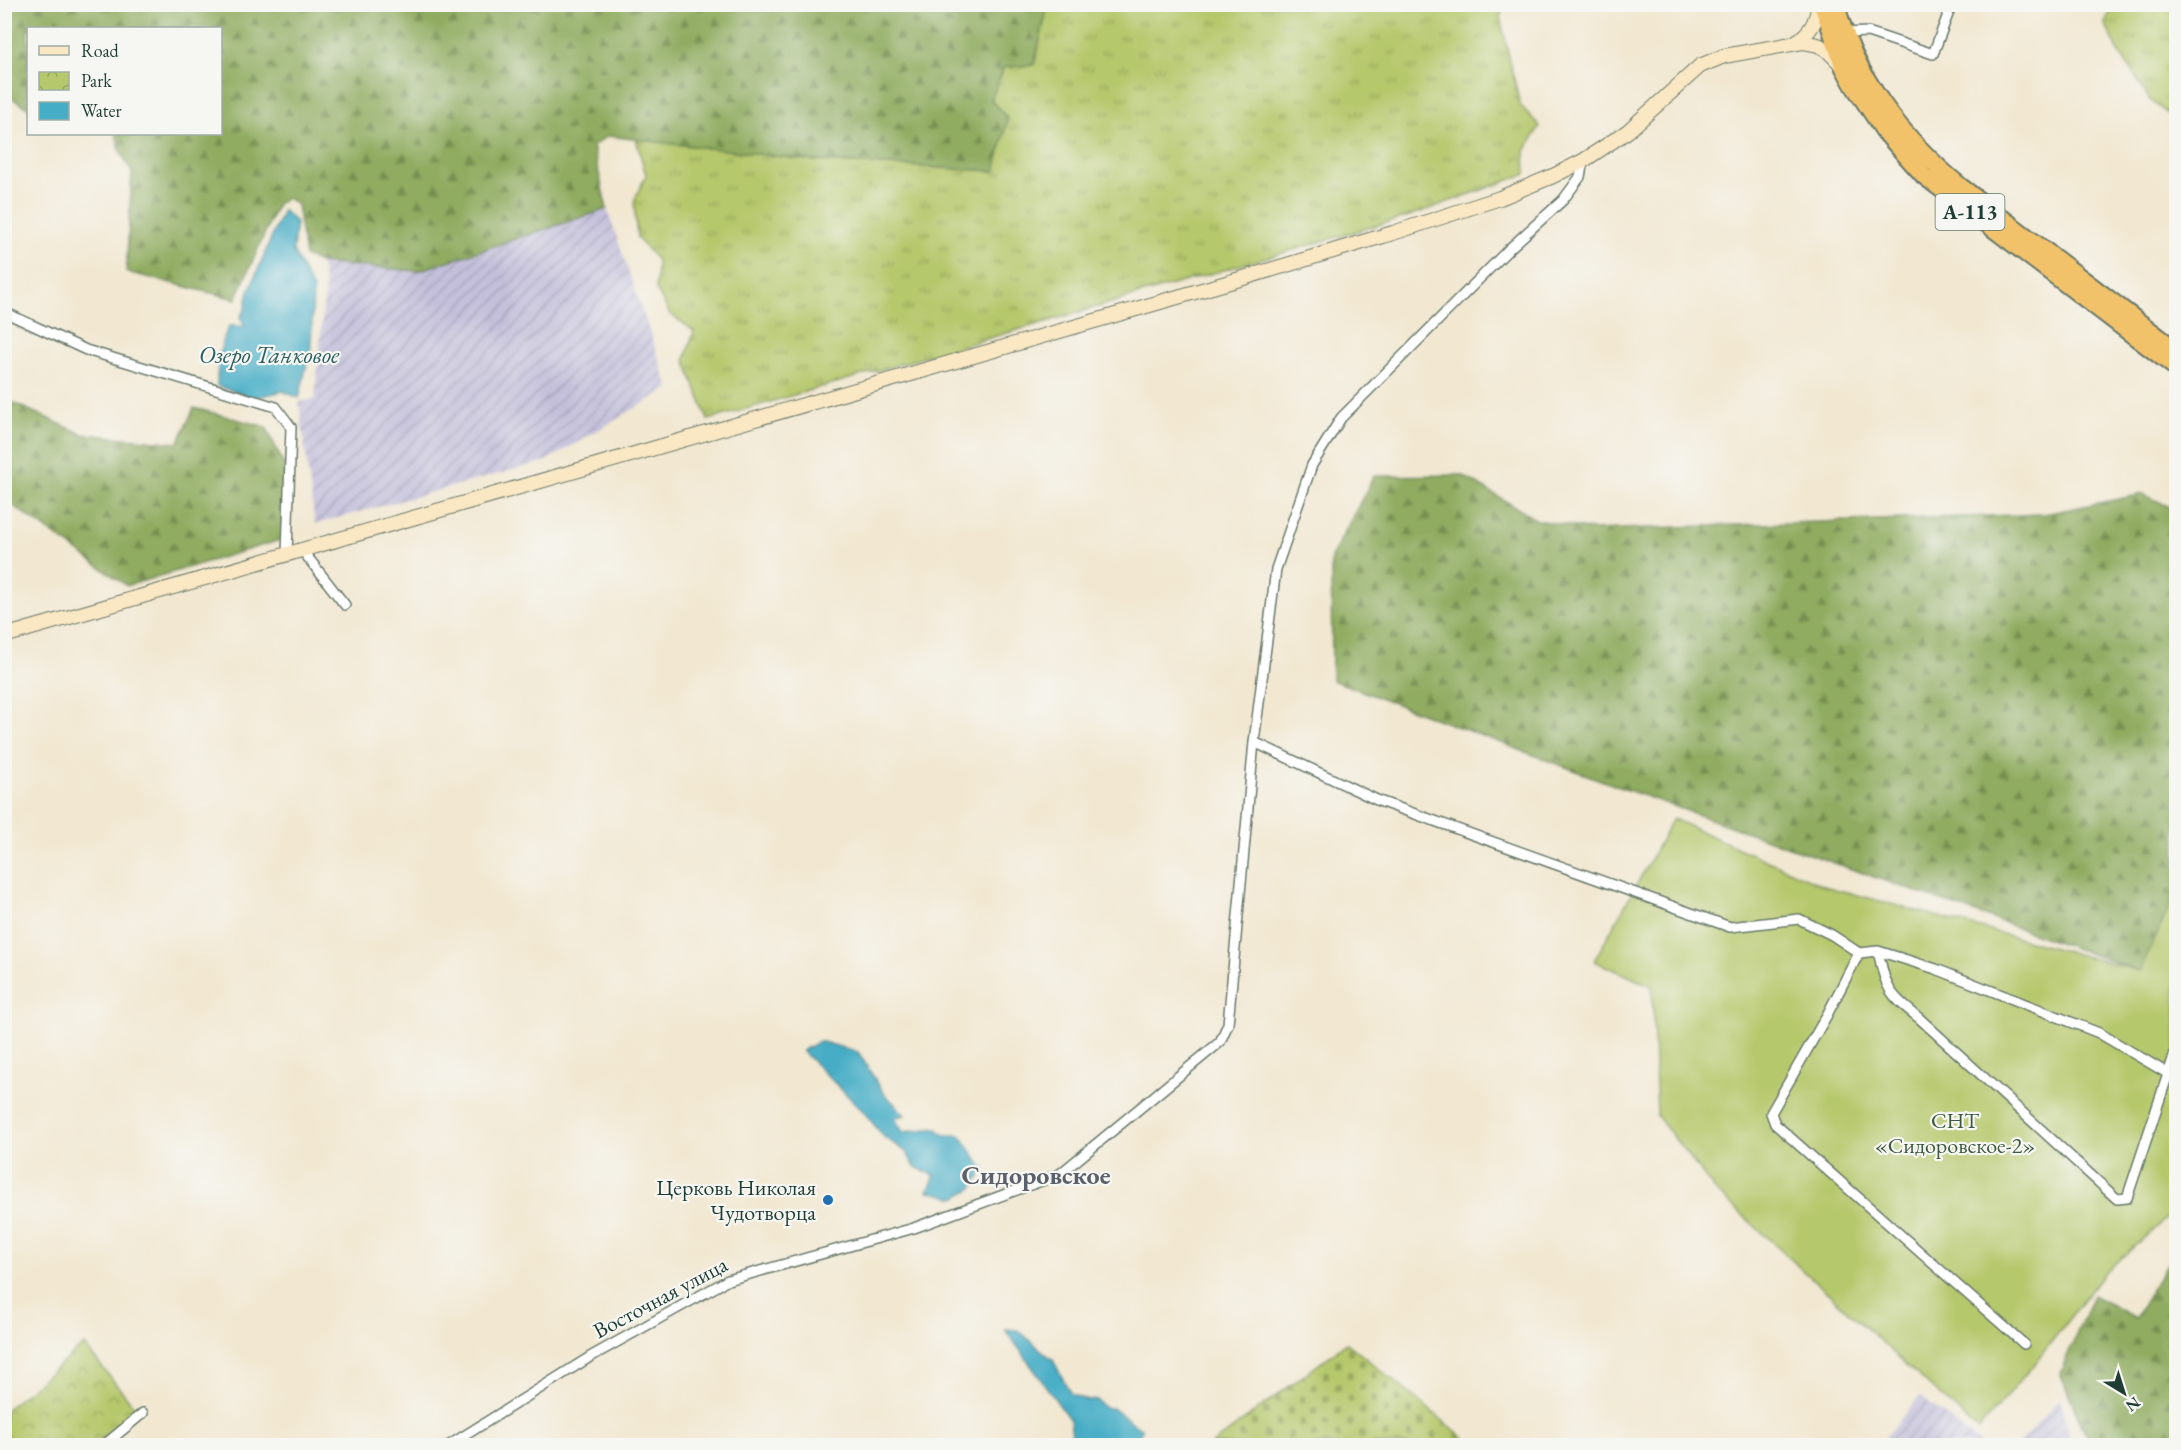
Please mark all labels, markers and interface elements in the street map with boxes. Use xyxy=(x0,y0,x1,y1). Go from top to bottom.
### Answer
legend xyxy=(27,27,222,135)
text: Road xyxy=(81,39,120,62)
text: Park xyxy=(81,69,112,92)
text: Water xyxy=(81,99,122,122)
road number: А-113 xyxy=(1936,194,2004,230)
water label: Озеро Танковое xyxy=(199,339,340,370)
park label: СНТ «Сидоровское-2» xyxy=(1875,1106,2035,1160)
district label: Сидоровское xyxy=(962,1158,1111,1192)
place label: Церковь Николая Чудотворца xyxy=(656,1173,816,1227)
marker: Церковь Николая Чудотворца xyxy=(821,1193,835,1207)
street label: Восточная улица xyxy=(588,1250,733,1345)
north arrow xyxy=(2094,1363,2154,1423)
text: N xyxy=(2121,1392,2144,1417)

